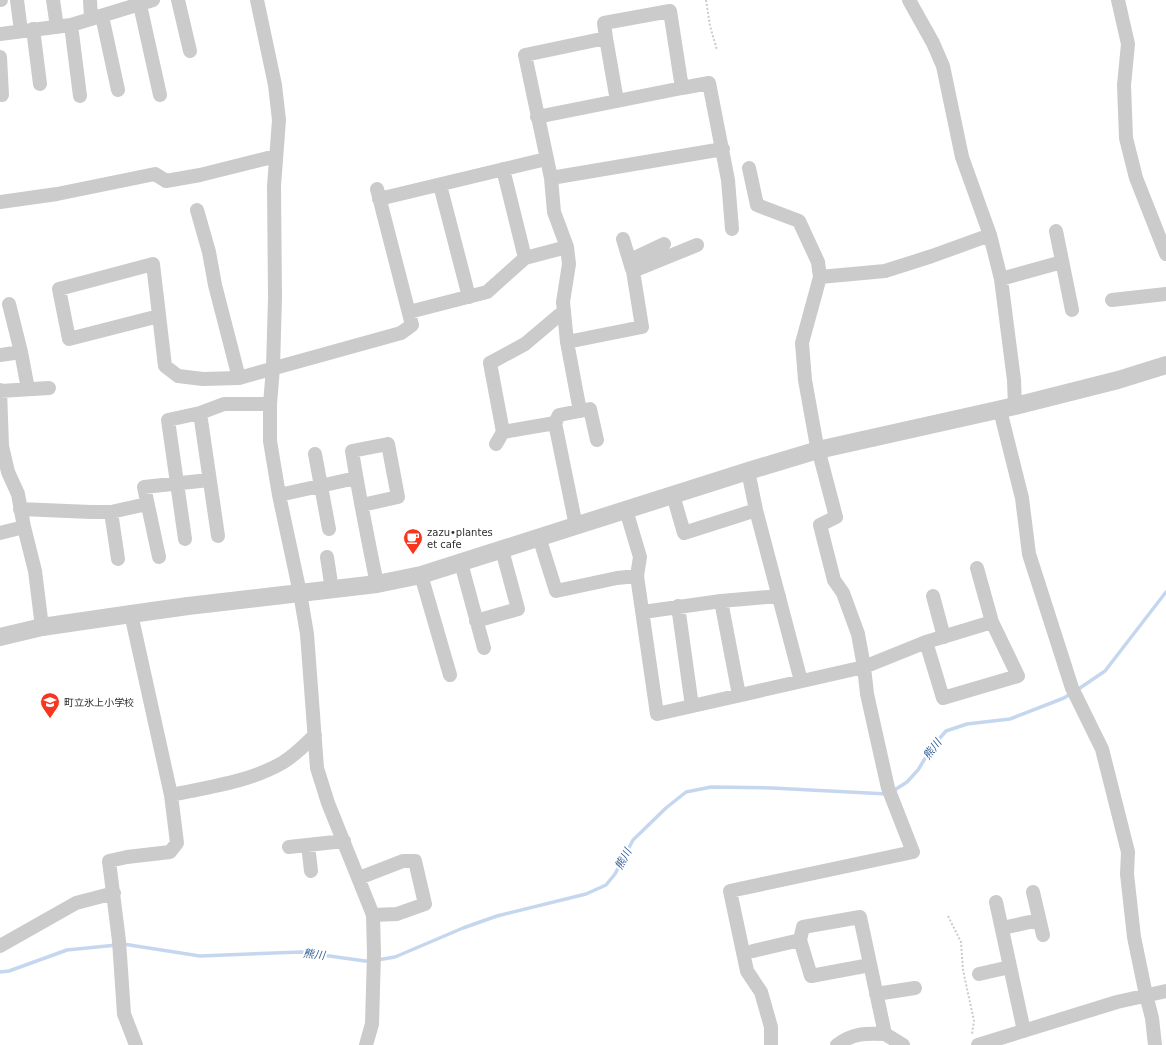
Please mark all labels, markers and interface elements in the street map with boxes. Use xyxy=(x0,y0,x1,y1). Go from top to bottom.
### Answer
cafe icon: zazu•plantes et cafe xyxy=(402,527,424,555)
place label: zazu•plantes et cafe xyxy=(427,527,493,550)
school or university icon: 町立氷上小学校 xyxy=(39,691,61,719)
place label: 町立氷上小学校 xyxy=(64,697,134,708)
water label: 熊川 xyxy=(921,736,945,762)
water label: 熊川 xyxy=(613,846,635,872)
water label: 熊川 xyxy=(302,947,327,962)

